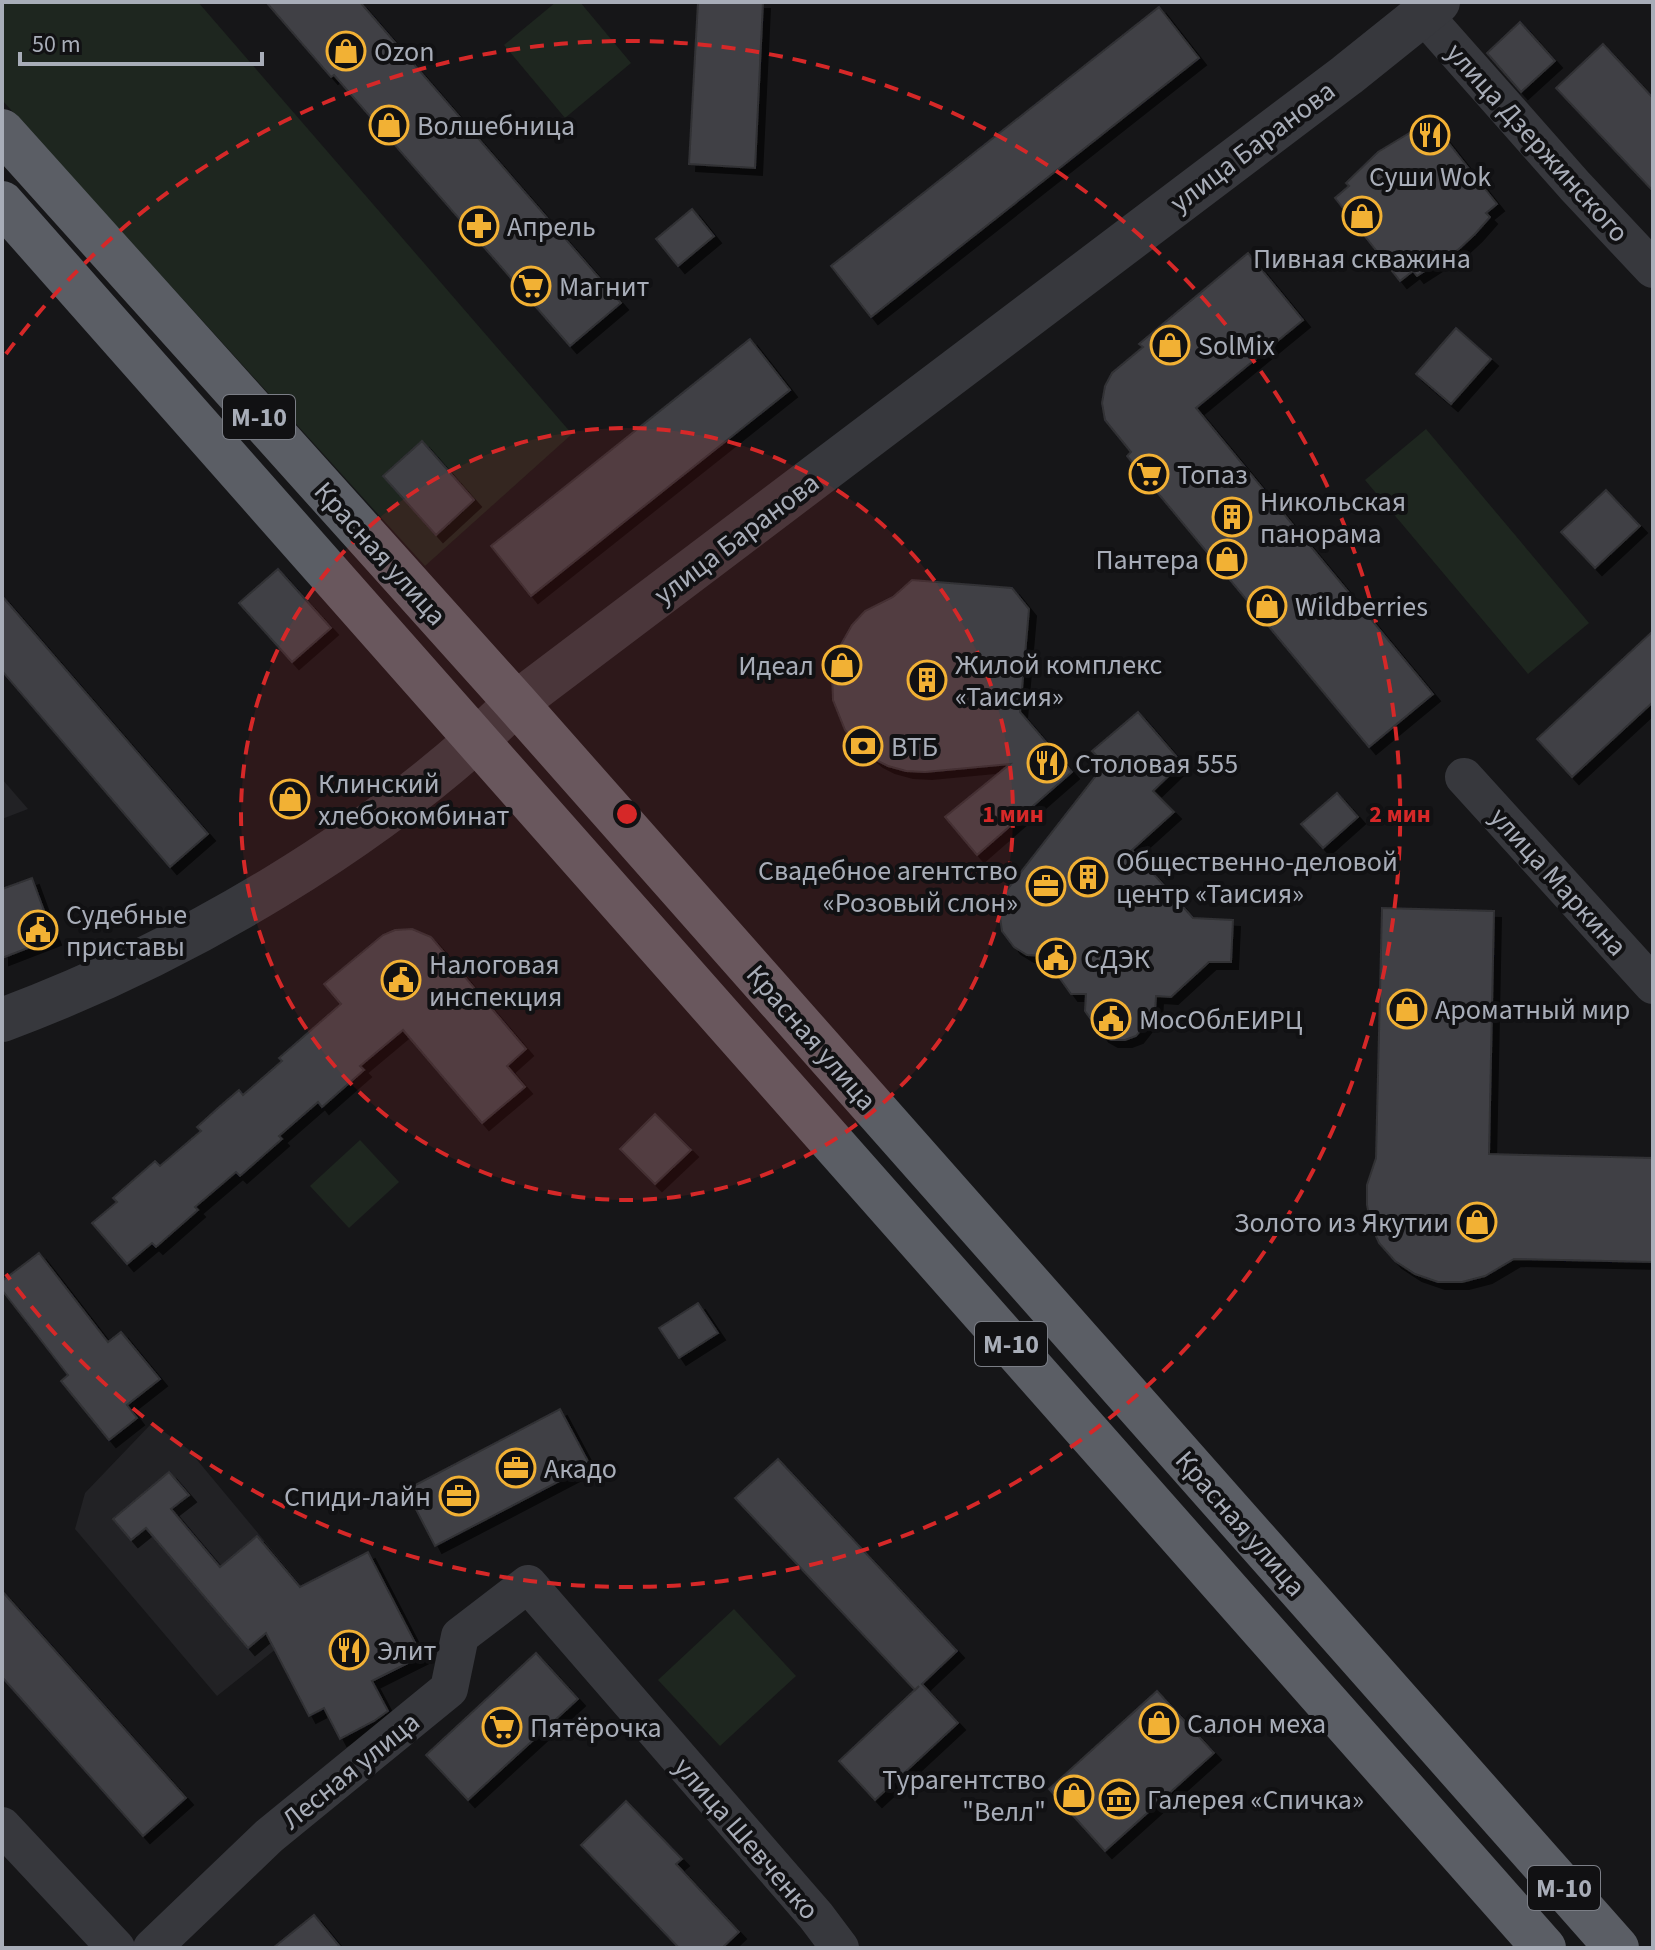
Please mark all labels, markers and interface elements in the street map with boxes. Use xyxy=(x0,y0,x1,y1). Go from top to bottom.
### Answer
scale bar xyxy=(20,16,262,66)
text: 50 m xyxy=(32,27,81,62)
shop icon: Ozon xyxy=(325,30,367,72)
place label: Ozon xyxy=(374,32,435,72)
street label: улица Дзержинского xyxy=(1437,34,1638,251)
street label: улица Баранова xyxy=(1162,71,1344,222)
shop icon: Волшебница xyxy=(368,104,410,146)
place label: Волшебница xyxy=(417,106,575,146)
restaurant icon: Суши Wok xyxy=(1409,114,1451,156)
place label: Суши Wok xyxy=(1369,157,1491,197)
shop icon: Пивная скважина xyxy=(1341,195,1383,237)
pharmacy icon: Апрель xyxy=(458,205,500,247)
place label: Апрель xyxy=(507,207,596,247)
place label: Пивная скважина xyxy=(1253,239,1471,279)
supermarket icon: Магнит xyxy=(510,265,552,307)
place label: Магнит xyxy=(559,267,650,307)
shop icon: SolMix xyxy=(1149,324,1191,366)
place label: SolMix xyxy=(1198,326,1276,366)
road number: М-10 xyxy=(223,395,295,439)
supermarket icon: Топаз xyxy=(1128,453,1170,495)
place label: Топаз xyxy=(1177,455,1248,495)
street label: улица Баранова xyxy=(646,463,828,614)
street label: Красная улица xyxy=(305,473,456,634)
place label: Никольская панорама xyxy=(1260,482,1406,554)
building icon: Никольская панорама xyxy=(1211,496,1253,538)
shop icon: Пантера xyxy=(1206,538,1248,580)
place label: Пантера xyxy=(1095,540,1199,580)
shop icon: Wildberries xyxy=(1246,585,1288,627)
place label: Wildberries xyxy=(1295,587,1428,627)
shop icon: Идеал xyxy=(821,644,863,686)
place label: Жилой комплекс «Таисия» xyxy=(955,645,1162,717)
place label: Идеал xyxy=(738,646,814,686)
building icon: Жилой комплекс «Таисия» xyxy=(906,659,948,701)
bank icon: ВТБ xyxy=(842,725,884,767)
place label: ВТБ xyxy=(891,727,938,767)
restaurant icon: Столовая 555 xyxy=(1026,742,1068,784)
place label: Столовая 555 xyxy=(1075,744,1238,784)
place label: Клинский хлебокомбинат xyxy=(318,764,509,836)
shop icon: Клинский хлебокомбинат xyxy=(269,778,311,820)
text: 1 мин xyxy=(982,797,1044,832)
text: 2 мин xyxy=(1369,797,1431,832)
street label: улица Маркина xyxy=(1480,798,1636,965)
centre of rings xyxy=(613,800,641,828)
place label: Общественно-деловой центр «Таисия» xyxy=(1116,842,1398,914)
place label: Свадебное агентство «Розовый слон» xyxy=(758,851,1018,923)
building icon: Общественно-деловой центр «Таисия» xyxy=(1067,856,1109,898)
office icon: Свадебное агентство «Розовый слон» xyxy=(1025,865,1067,907)
place label: Судебные приставы xyxy=(66,895,187,967)
public building icon: Судебные приставы xyxy=(17,909,59,951)
public building icon: СДЭК xyxy=(1035,937,1077,979)
place label: СДЭК xyxy=(1084,939,1151,979)
place label: Налоговая инспекция xyxy=(429,945,562,1017)
street label: Красная улица xyxy=(737,956,886,1119)
public building icon: Налоговая инспекция xyxy=(380,959,422,1001)
shop icon: Ароматный мир xyxy=(1386,988,1428,1030)
place label: Ароматный мир xyxy=(1435,990,1630,1030)
public building icon: МосОблЕИРЦ xyxy=(1090,998,1132,1040)
place label: МосОблЕИРЦ xyxy=(1139,1000,1303,1040)
shop icon: Золото из Якутии xyxy=(1456,1201,1498,1243)
place label: Золото из Якутии xyxy=(1234,1203,1449,1243)
road number: М-10 xyxy=(975,1322,1047,1366)
street label: Красная улица xyxy=(1166,1442,1315,1605)
office icon: Акадо xyxy=(495,1447,537,1489)
place label: Акадо xyxy=(544,1449,617,1489)
office icon: Спиди-лайн xyxy=(438,1475,480,1517)
place label: Спиди-лайн xyxy=(284,1477,431,1517)
restaurant icon: Элит xyxy=(328,1629,370,1671)
place label: Элит xyxy=(377,1631,436,1671)
shop icon: Салон меха xyxy=(1138,1702,1180,1744)
street label: Лесная улица xyxy=(273,1703,428,1839)
place label: Салон меха xyxy=(1187,1704,1326,1744)
supermarket icon: Пятёрочка xyxy=(481,1706,523,1748)
place label: Пятёрочка xyxy=(530,1708,662,1748)
street label: улица Шевченко xyxy=(664,1749,828,1929)
place label: Турагентство "Велл" xyxy=(882,1760,1046,1832)
shop icon: Турагентство "Велл" xyxy=(1053,1774,1095,1816)
museum icon: Галерея «Спичка» xyxy=(1098,1778,1140,1820)
place label: Галерея «Спичка» xyxy=(1147,1780,1364,1820)
road number: М-10 xyxy=(1528,1866,1600,1910)

